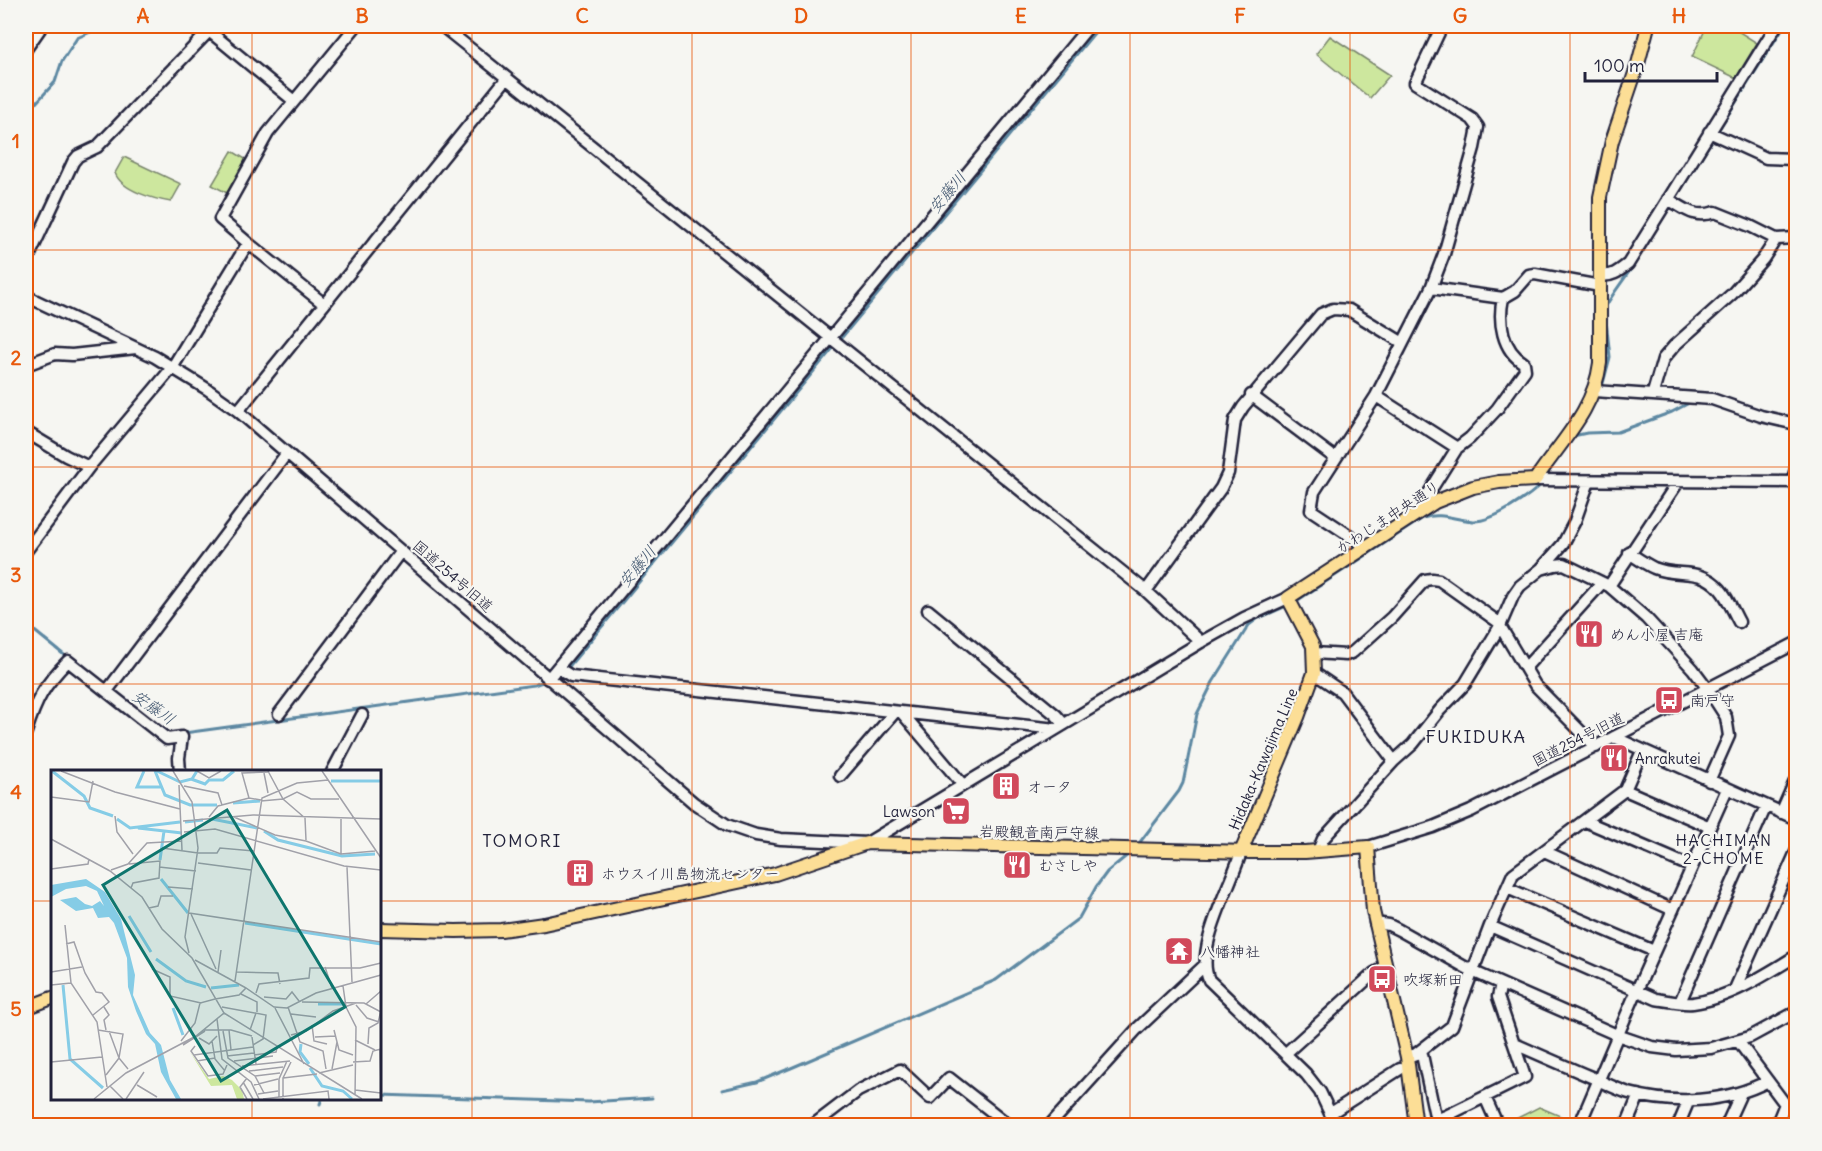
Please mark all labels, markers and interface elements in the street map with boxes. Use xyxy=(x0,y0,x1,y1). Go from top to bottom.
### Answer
text: A xyxy=(137,3,150,28)
text: B xyxy=(355,3,369,28)
text: C xyxy=(575,3,589,28)
text: D xyxy=(794,3,808,28)
text: E xyxy=(1015,3,1027,28)
text: F xyxy=(1234,3,1246,28)
text: G xyxy=(1453,3,1467,28)
text: H xyxy=(1672,3,1686,28)
scale bar xyxy=(1585,45,1717,83)
text: 100 m xyxy=(1594,54,1645,77)
text: 1 xyxy=(12,128,20,153)
water label: 安藤川 xyxy=(924,167,970,217)
text: 2 xyxy=(11,345,22,370)
street label: かわじま中央通り xyxy=(1332,476,1444,558)
street label: 国道254号旧道 xyxy=(409,536,497,616)
water label: 安藤川 xyxy=(614,541,660,591)
text: 3 xyxy=(10,562,22,587)
restaurant icon: めん小屋 吉庵 xyxy=(1573,618,1605,650)
place label: めん小屋 吉庵 xyxy=(1610,625,1704,644)
bus stop icon: 南戸守 xyxy=(1653,684,1685,716)
water label: 安藤川 xyxy=(129,685,179,729)
street label: Hidaka-Kawajima Line xyxy=(1225,685,1301,833)
place label: 南戸守 xyxy=(1690,691,1735,710)
street label: 国道254号旧道 xyxy=(1529,708,1627,770)
district label: FUKIDUKA xyxy=(1425,725,1527,748)
restaurant icon: Anrakutei xyxy=(1598,742,1630,774)
place label: Anrakutei xyxy=(1635,749,1701,768)
inset map xyxy=(51,770,381,1100)
building icon: オータ xyxy=(990,770,1022,802)
place label: オータ xyxy=(1027,777,1072,796)
text: 4 xyxy=(10,779,22,804)
supermarket icon: Lawson xyxy=(940,795,972,827)
place label: Lawson xyxy=(883,802,935,821)
street label: 岩殿観音南戸守線 xyxy=(979,821,1099,843)
district label: TOMORI xyxy=(482,829,562,852)
district label: HACHIMAN 2-CHOME xyxy=(1676,830,1772,868)
restaurant icon: むさしや xyxy=(1001,849,1033,881)
place label: むさしや xyxy=(1038,856,1098,875)
building icon: ホウスイ川島物流センター xyxy=(564,857,596,889)
place label: ホウスイ川島物流センター xyxy=(601,864,780,883)
temple icon: 八幡神社 xyxy=(1163,935,1195,967)
place label: 八幡神社 xyxy=(1200,942,1260,961)
bus stop icon: 吹塚新田 xyxy=(1366,963,1398,995)
place label: 吹塚新田 xyxy=(1403,970,1463,989)
text: 5 xyxy=(10,996,22,1021)

